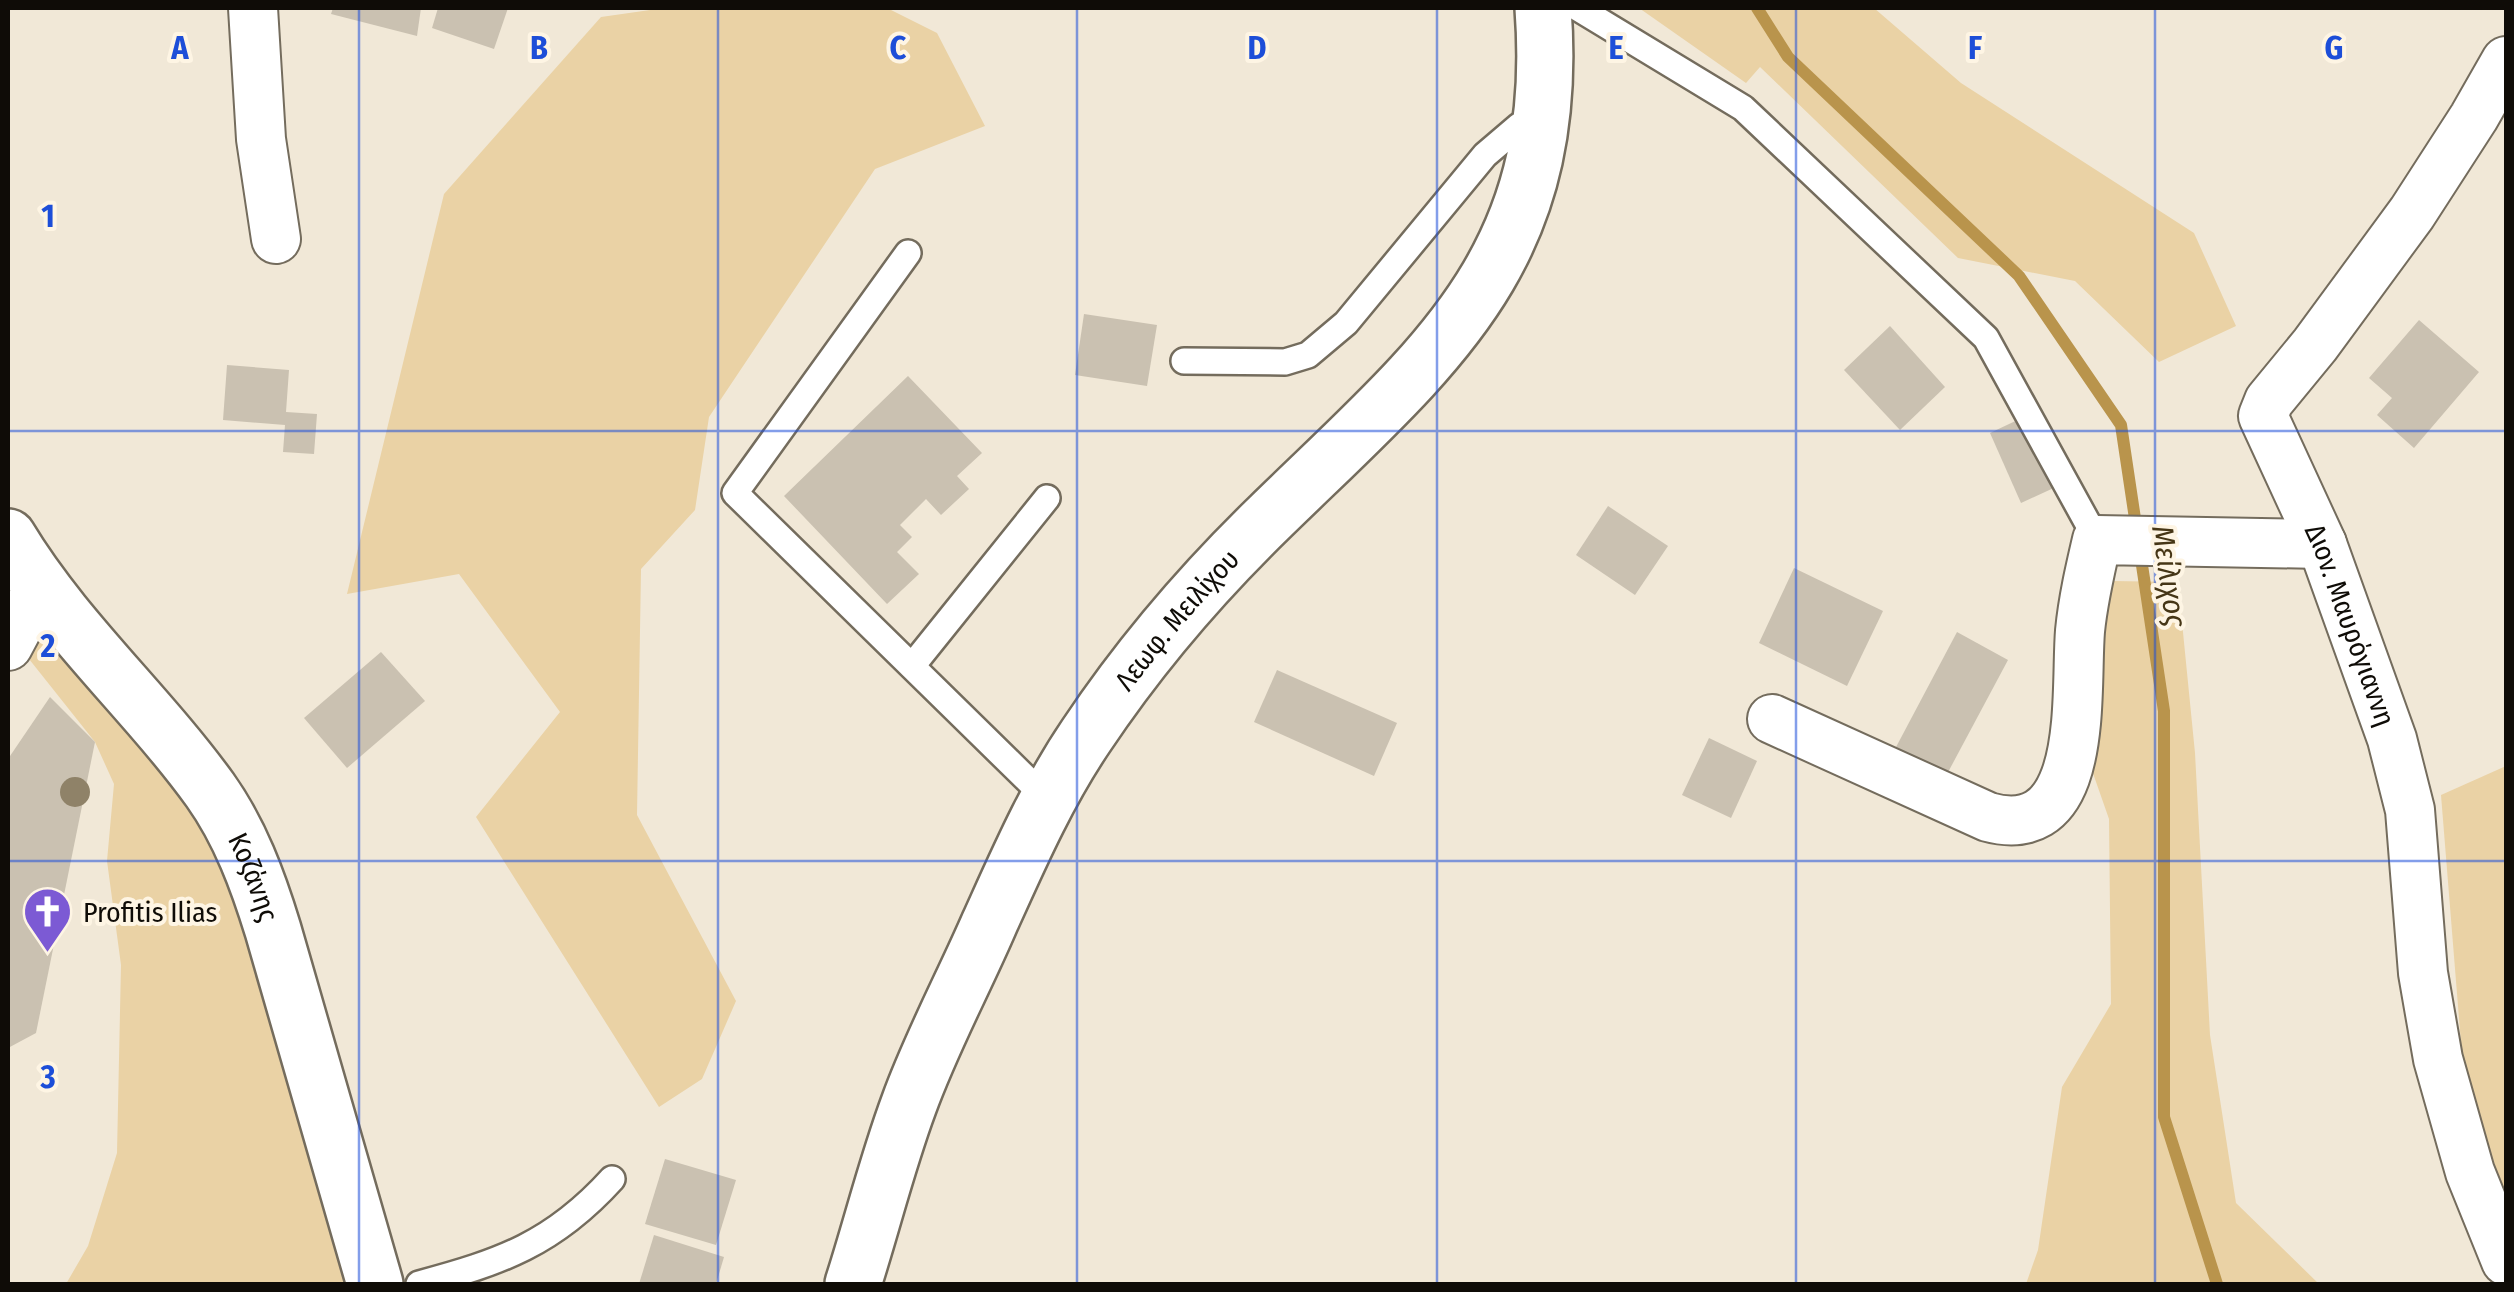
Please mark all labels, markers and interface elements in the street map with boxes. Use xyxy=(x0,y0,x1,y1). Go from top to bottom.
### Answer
text: A xyxy=(170,29,189,67)
text: B xyxy=(530,29,548,67)
text: C xyxy=(890,29,907,67)
text: D xyxy=(1247,29,1267,67)
text: E xyxy=(1608,29,1624,67)
text: F xyxy=(1968,29,1982,67)
text: G xyxy=(2325,29,2343,67)
text: 1 xyxy=(41,197,55,235)
street label: Διον. Μαυρόγιαννη xyxy=(2298,519,2402,730)
water label: Μείλιχος xyxy=(2144,523,2194,630)
street label: Λεωφ. Μειλίχου xyxy=(1108,542,1246,697)
text: 2 xyxy=(40,627,56,665)
street label: Κοζάνης xyxy=(222,827,286,925)
church icon: Profitis Ilias xyxy=(22,886,74,954)
place label: Profitis Ilias xyxy=(83,896,217,929)
text: 3 xyxy=(39,1058,56,1096)

